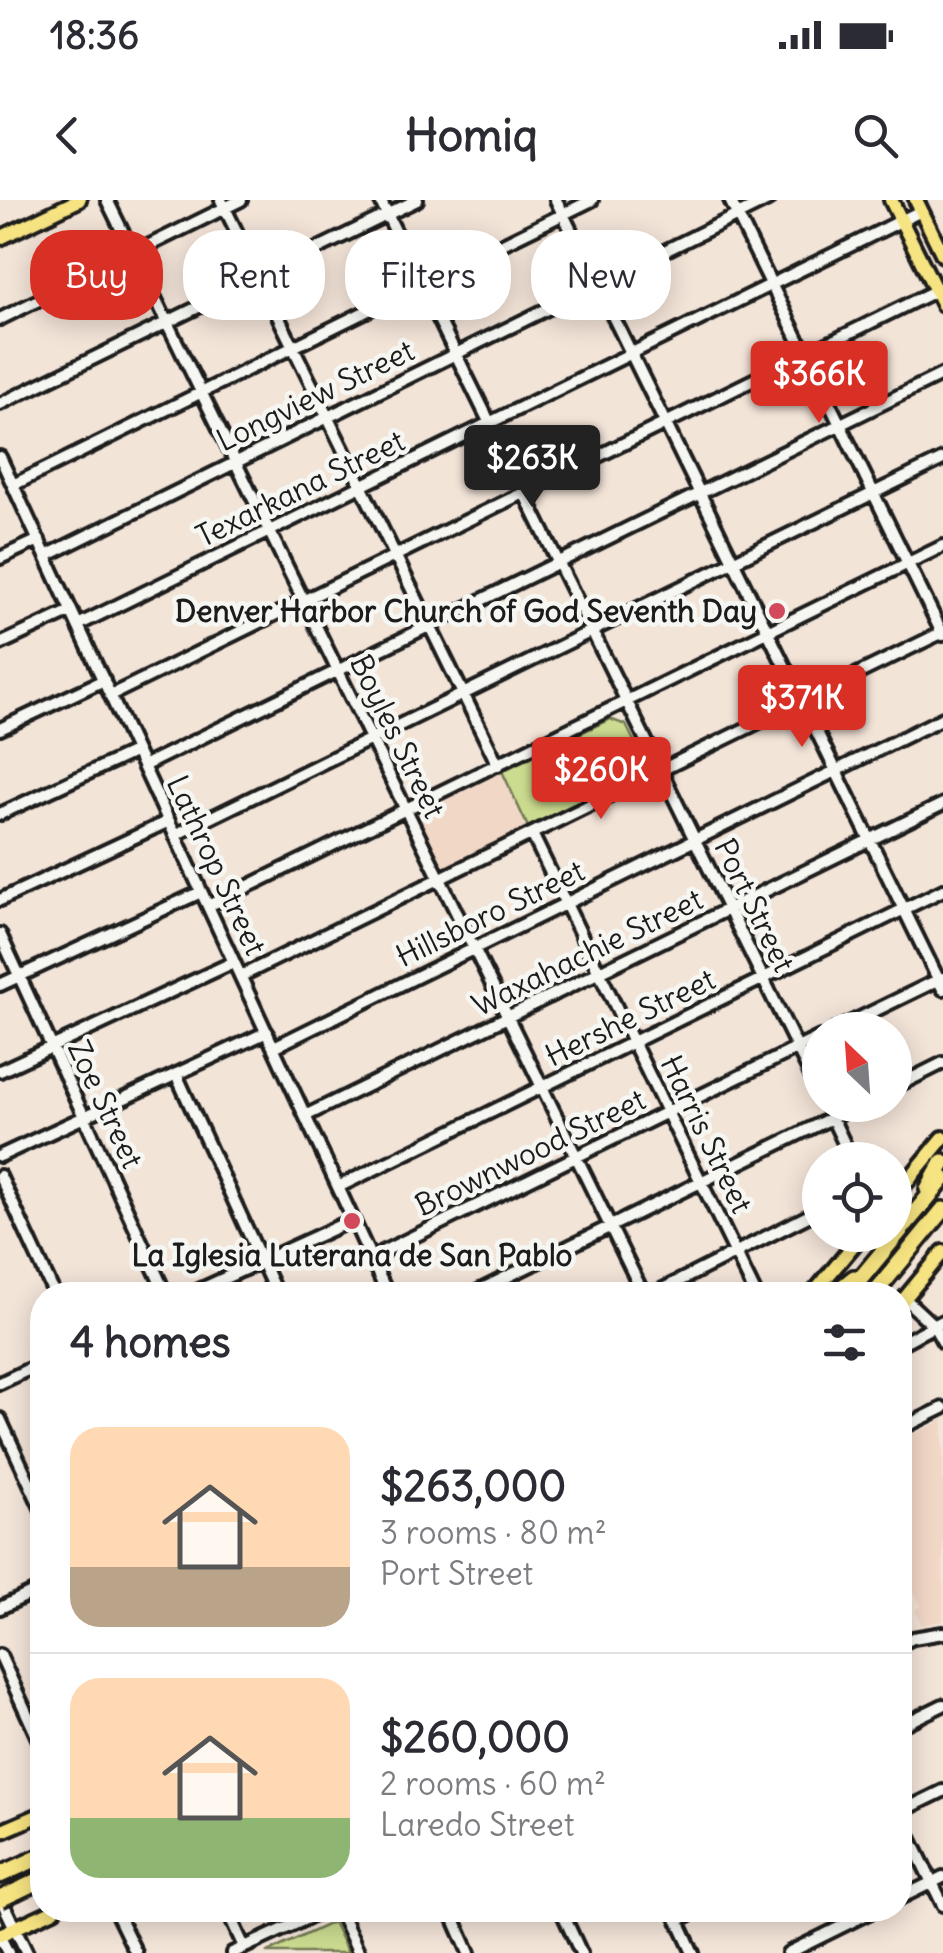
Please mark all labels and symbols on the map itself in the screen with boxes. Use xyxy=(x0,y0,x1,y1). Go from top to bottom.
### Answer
street label: Longview Street xyxy=(210,331,420,459)
pin: $366K xyxy=(749,341,889,426)
street label: Texarkana Street xyxy=(189,421,411,555)
pin: $263K xyxy=(462,425,602,510)
place label: Denver Harbor Church of God Seventh Day xyxy=(175,592,757,630)
marker: Denver Harbor Church of God Seventh Day xyxy=(766,600,788,622)
street label: Boyles Street xyxy=(342,648,454,824)
pin: $371K xyxy=(732,665,872,750)
pin: $260K xyxy=(531,737,671,822)
street label: Lathrop Street xyxy=(159,769,275,961)
street label: Port Street xyxy=(706,832,804,978)
street label: Hillsboro Street xyxy=(390,851,590,975)
street label: Waxahachie Street xyxy=(466,880,708,1024)
street label: Hershe Street xyxy=(539,960,721,1074)
north arrow xyxy=(802,1012,912,1122)
street label: Zoe Street xyxy=(60,1034,152,1174)
street label: Harris Street xyxy=(653,1049,761,1219)
street label: Brownwood Street xyxy=(409,1080,651,1224)
marker: La Iglesia Luterana de San Pablo xyxy=(341,1210,363,1232)
place label: La Iglesia Luterana de San Pablo xyxy=(132,1236,572,1274)

